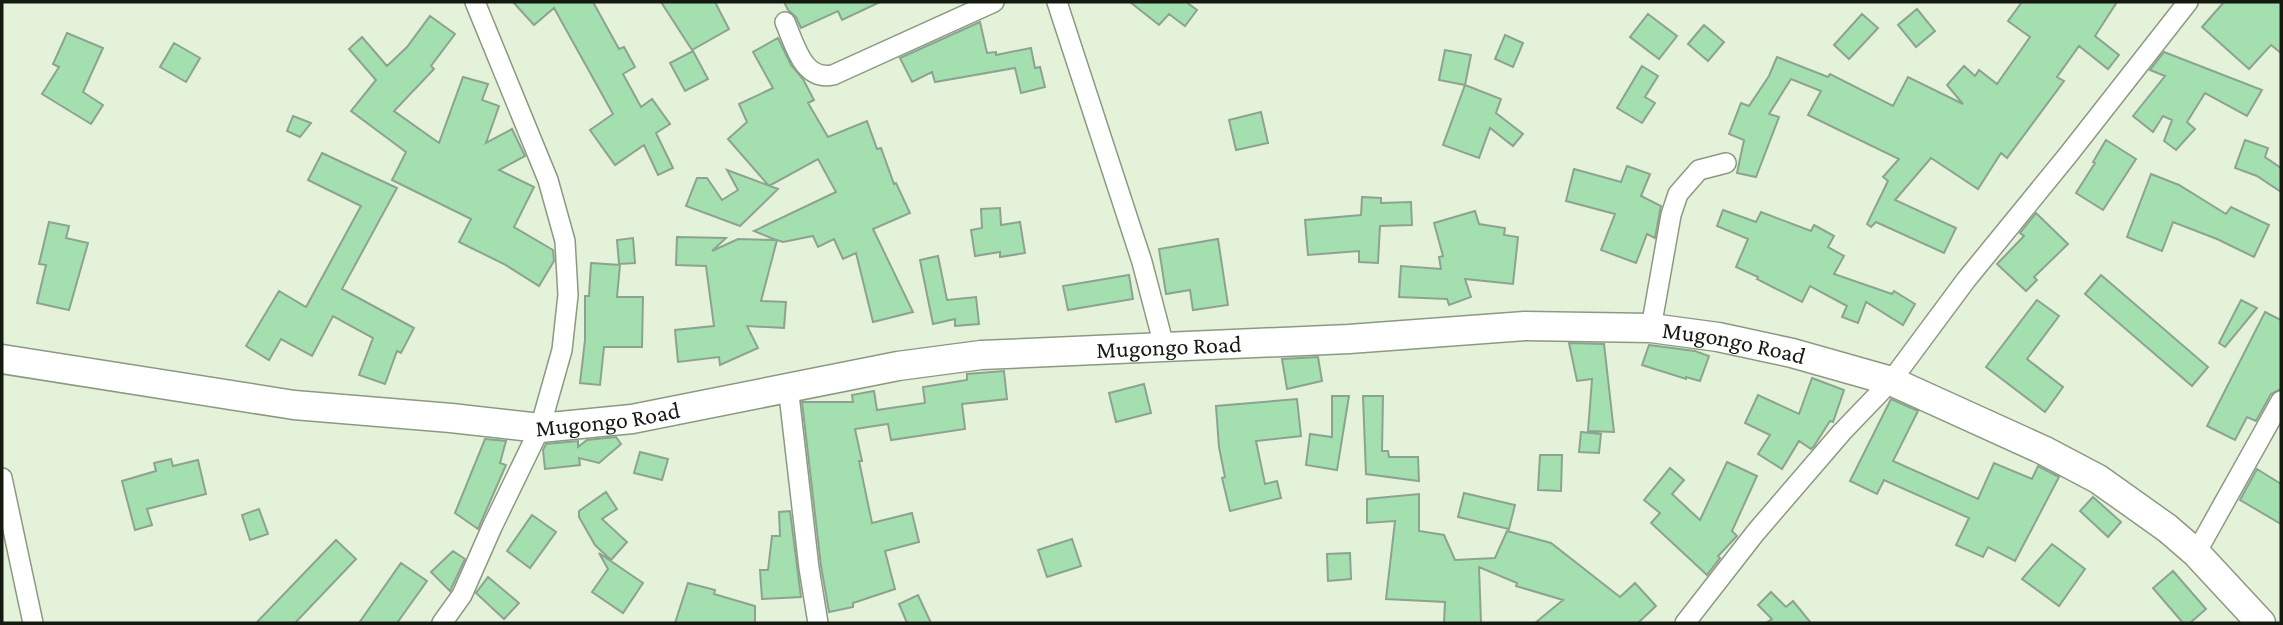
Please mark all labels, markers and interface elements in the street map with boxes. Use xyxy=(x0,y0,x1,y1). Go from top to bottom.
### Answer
street label: Mugongo Road xyxy=(1660,316,1809,369)
street label: Mugongo Road xyxy=(1095,330,1242,363)
street label: Mugongo Road xyxy=(534,396,683,441)

